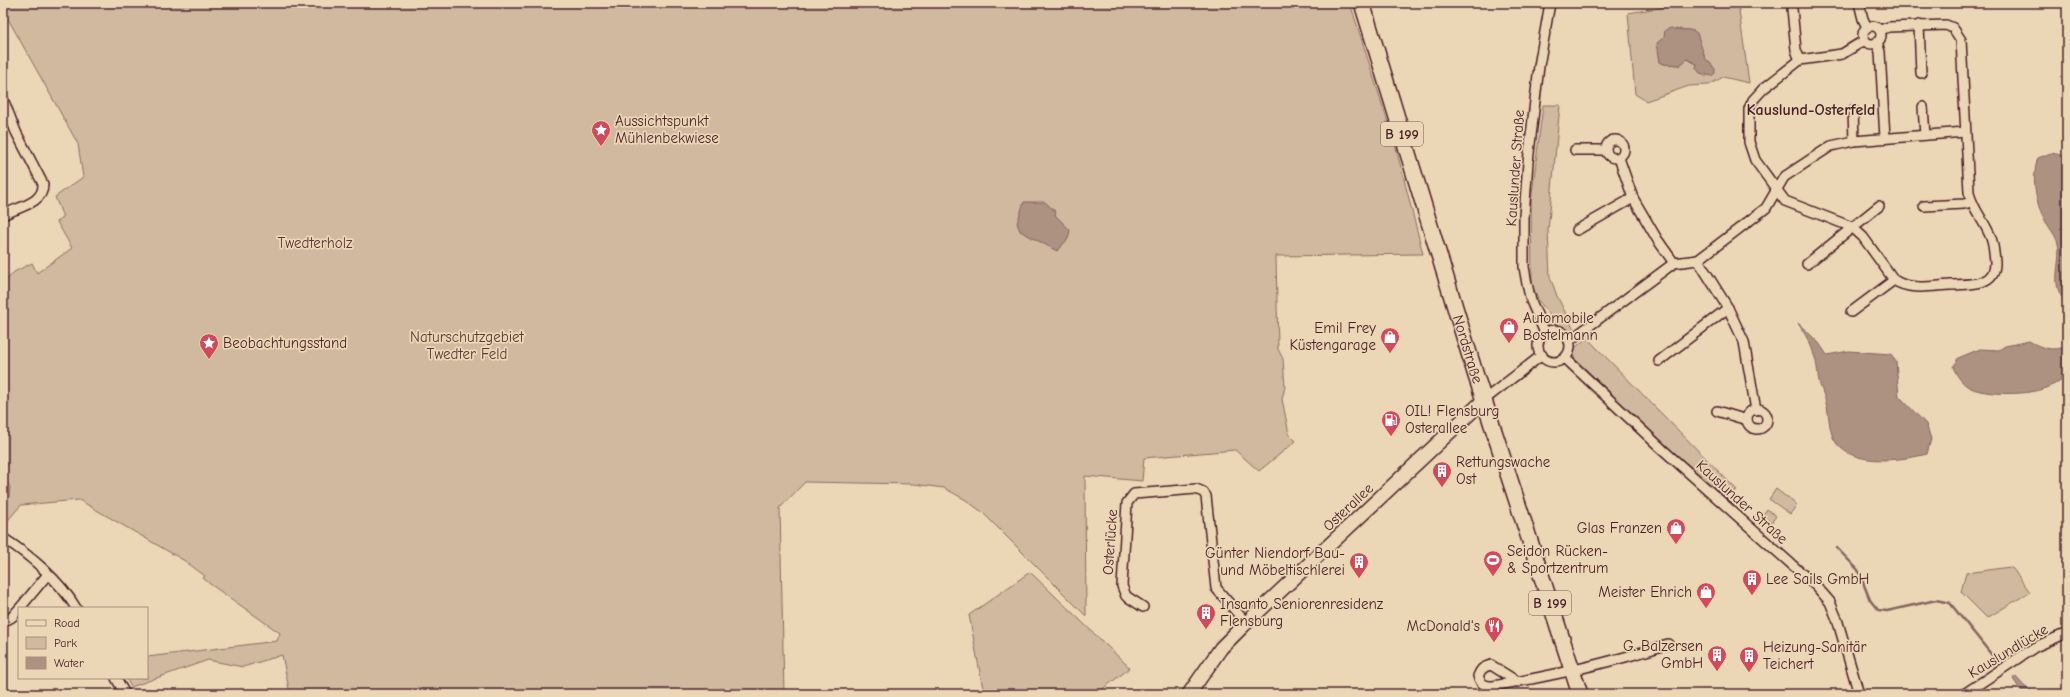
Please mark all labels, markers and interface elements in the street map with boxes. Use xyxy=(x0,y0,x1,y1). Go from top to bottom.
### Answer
district label: Kauslund-Osterfeld xyxy=(1747,101,1875,119)
street label: Kauslunder Straße xyxy=(1502,108,1528,227)
place label: Aussichtspunkt Mühlenbekwiese xyxy=(615,112,719,147)
place icon: Aussichtspunkt Mühlenbekwiese xyxy=(590,119,612,147)
road number: B 199 xyxy=(1381,122,1423,146)
park label: Twedterholz xyxy=(277,234,353,252)
place label: Automobile Bostelmann xyxy=(1523,309,1598,344)
street label: Nordstraße xyxy=(1449,313,1487,386)
shop icon: Automobile Bostelmann xyxy=(1498,316,1520,344)
place label: Emil Frey Küstengarage xyxy=(1289,319,1376,354)
shop icon: Emil Frey Küstengarage xyxy=(1379,326,1401,354)
park label: Naturschutzgebiet Twedter Feld xyxy=(410,328,525,363)
place icon: Beobachtungsstand xyxy=(198,332,220,360)
place label: Beobachtungsstand xyxy=(223,334,347,352)
place label: OIL! Flensburg Osterallee xyxy=(1405,402,1499,437)
fuel station icon: OIL! Flensburg Osterallee xyxy=(1380,409,1402,437)
place label: Rettungswache Ost xyxy=(1456,453,1551,488)
street label: Kauslunder Straße xyxy=(1692,456,1792,548)
building icon: Rettungswache Ost xyxy=(1431,460,1453,488)
street label: Osterallee xyxy=(1319,479,1377,535)
street label: Osterlücke xyxy=(1099,508,1121,575)
shop icon: Glas Franzen xyxy=(1665,517,1687,545)
place label: Glas Franzen xyxy=(1577,519,1662,537)
place label: Seidon Rücken- & Sportzentrum xyxy=(1507,542,1608,577)
place label: Günter Niendorf Bau- und Möbeltischlerei xyxy=(1205,544,1345,579)
sports icon: Seidon Rücken- & Sportzentrum xyxy=(1482,549,1504,577)
building icon: Günter Niendorf Bau- und Möbeltischlerei xyxy=(1348,551,1370,579)
building icon: Lee Sails GmbH xyxy=(1741,568,1763,596)
place label: Lee Sails GmbH xyxy=(1766,570,1869,588)
shop icon: Meister Ehrich xyxy=(1695,581,1717,609)
place label: Meister Ehrich xyxy=(1598,583,1692,601)
road number: B 199 xyxy=(1529,591,1571,615)
place label: Insanto Seniorenresidenz Flensburg xyxy=(1220,595,1384,630)
building icon: Insanto Seniorenresidenz Flensburg xyxy=(1195,602,1217,630)
legend xyxy=(18,607,148,679)
restaurant icon: McDonald's xyxy=(1483,615,1505,643)
text: Road xyxy=(54,616,80,630)
place label: McDonald's xyxy=(1406,617,1480,635)
street label: Kauslundlücke xyxy=(1965,620,2052,682)
text: Park xyxy=(54,636,77,650)
place label: G. Balzersen GmbH xyxy=(1623,637,1703,672)
place label: Heizung-Sanitär Teichert xyxy=(1763,638,1867,673)
building icon: G. Balzersen GmbH xyxy=(1706,644,1728,672)
building icon: Heizung-Sanitär Teichert xyxy=(1738,645,1760,673)
text: Water xyxy=(54,656,84,670)

